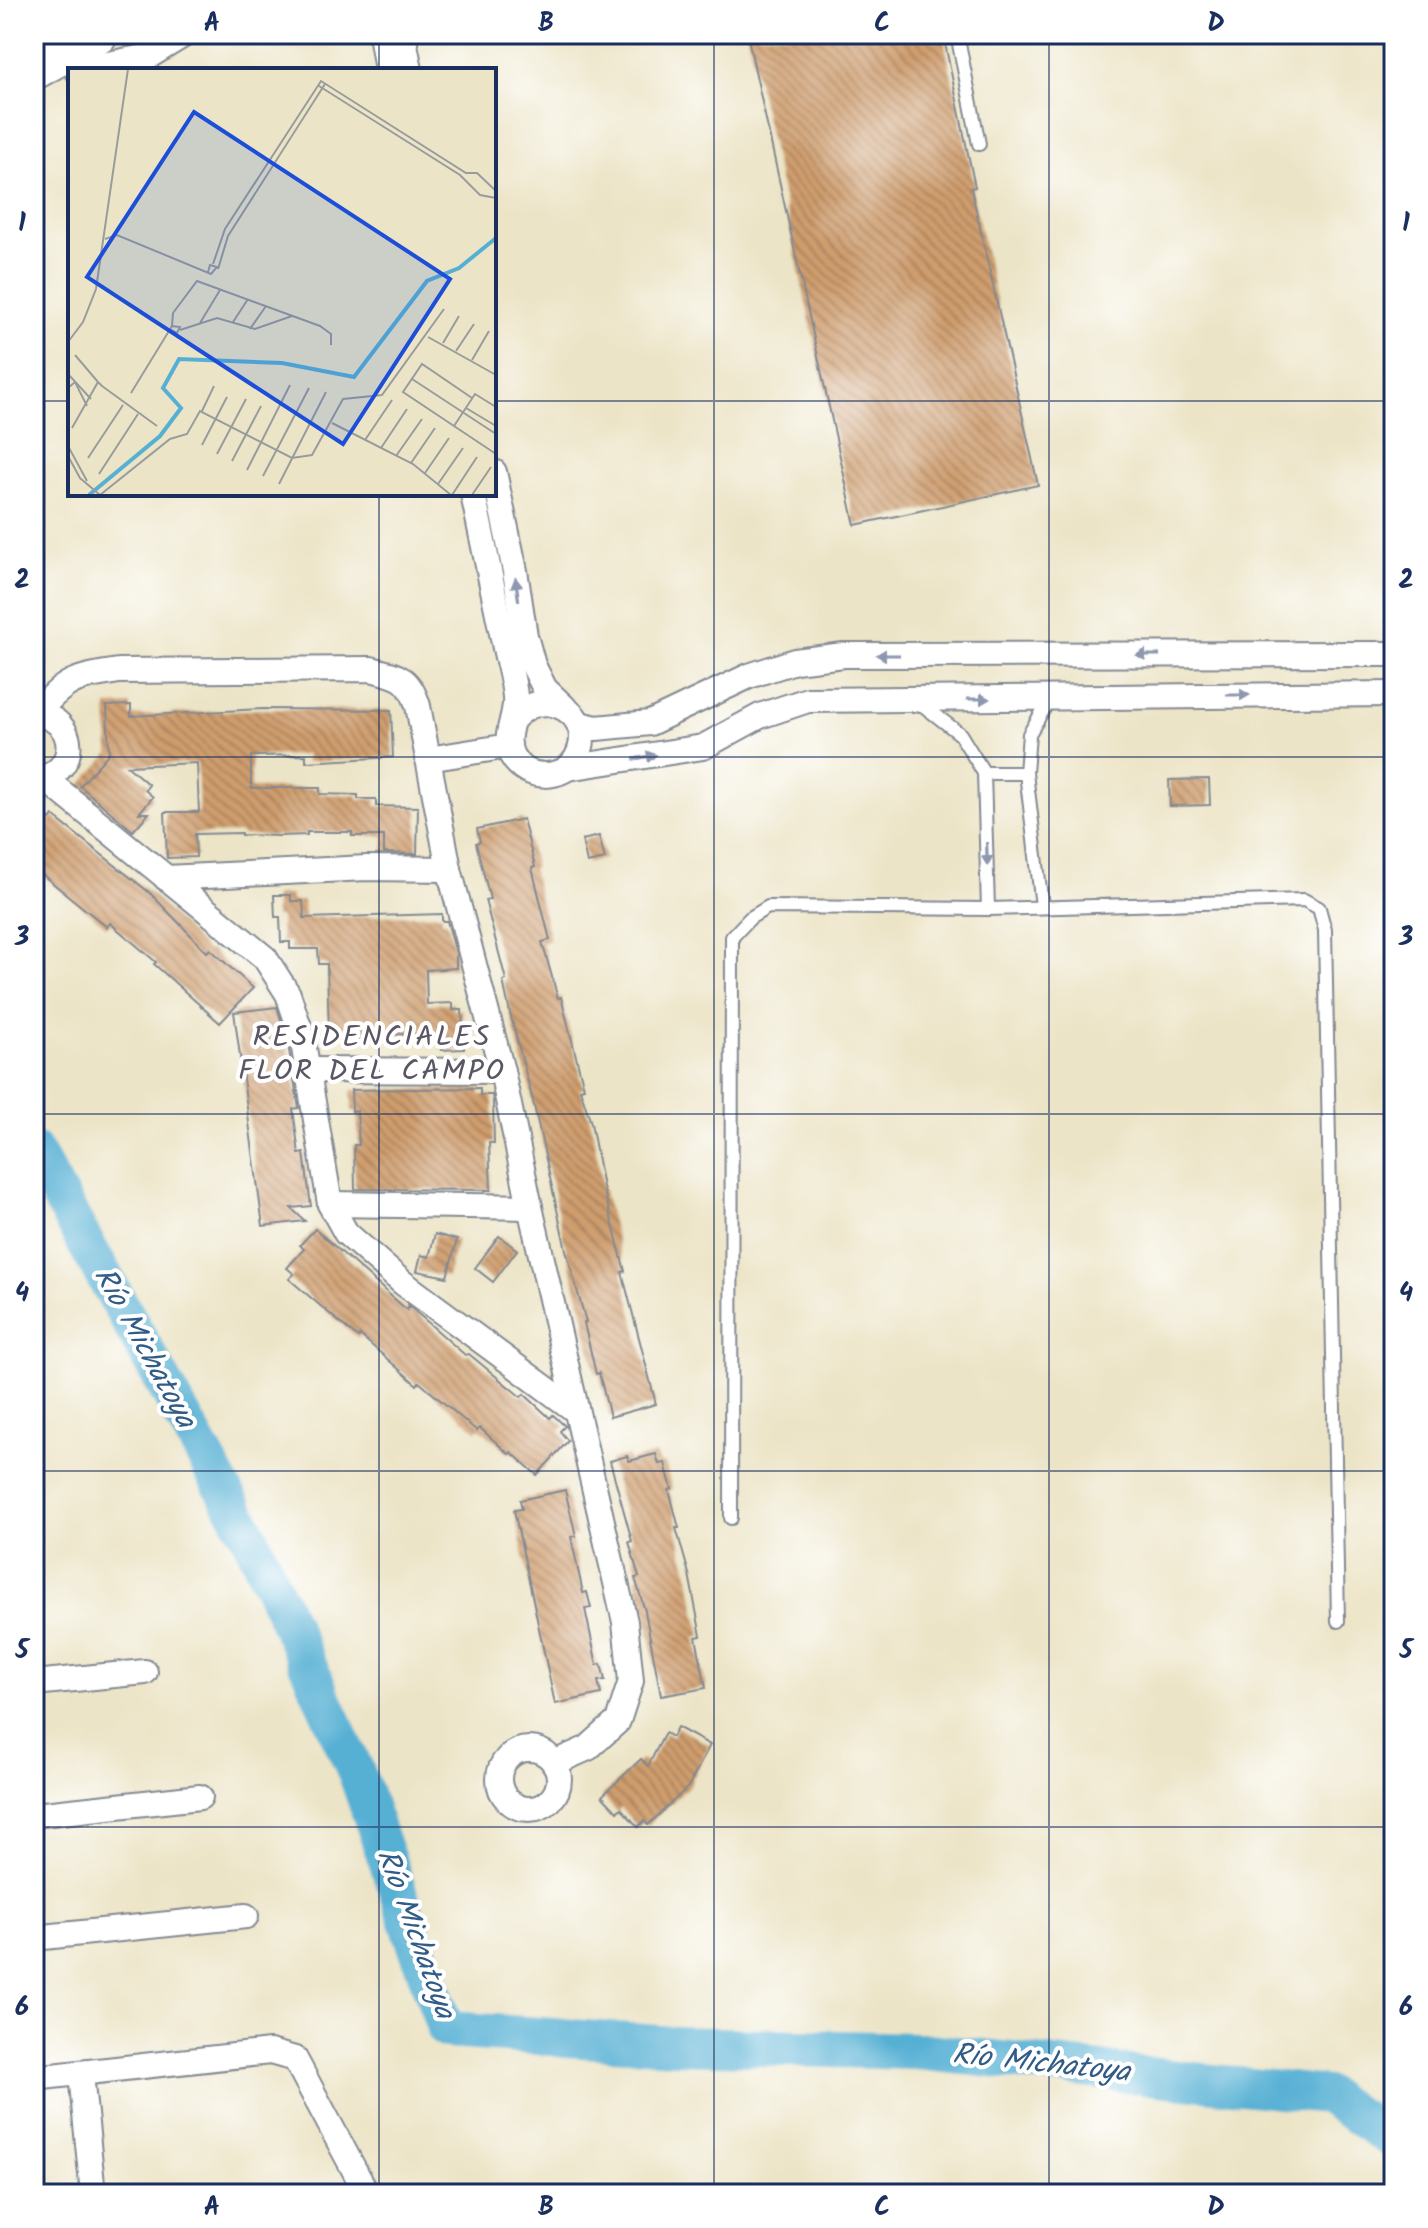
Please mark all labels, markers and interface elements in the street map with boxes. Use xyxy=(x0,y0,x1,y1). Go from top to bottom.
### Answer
text: A xyxy=(204,3,220,45)
text: B xyxy=(538,3,554,45)
text: C xyxy=(874,3,890,45)
text: D xyxy=(1207,3,1225,45)
inset map xyxy=(68,68,496,496)
text: 1 xyxy=(18,203,26,245)
text: 1 xyxy=(1402,203,1410,245)
text: 2 xyxy=(14,560,30,602)
text: 2 xyxy=(1398,560,1414,602)
one-way arrow xyxy=(511,576,523,601)
one-way arrow xyxy=(875,649,900,661)
one-way arrow xyxy=(1135,649,1160,661)
one-way arrow xyxy=(1226,689,1251,701)
one-way arrow xyxy=(966,693,991,705)
one-way arrow xyxy=(633,750,658,762)
one-way arrow xyxy=(980,842,993,867)
text: 3 xyxy=(14,917,29,959)
text: 3 xyxy=(1398,917,1413,959)
district label: RESIDENCIALES FLOR DEL CAMPO xyxy=(238,1014,506,1096)
water label: Río Michatoya xyxy=(80,1259,209,1439)
text: 4 xyxy=(15,1273,29,1315)
text: 4 xyxy=(1399,1273,1413,1315)
text: 5 xyxy=(14,1630,30,1672)
text: 5 xyxy=(1398,1630,1414,1672)
water label: Río Michatoya xyxy=(362,1842,469,2028)
text: 6 xyxy=(15,1987,29,2029)
text: 6 xyxy=(1399,1987,1413,2029)
water label: Río Michatoya xyxy=(950,2031,1134,2097)
text: A xyxy=(204,2187,220,2228)
text: B xyxy=(538,2187,554,2228)
text: C xyxy=(874,2187,890,2228)
text: D xyxy=(1207,2187,1225,2228)

